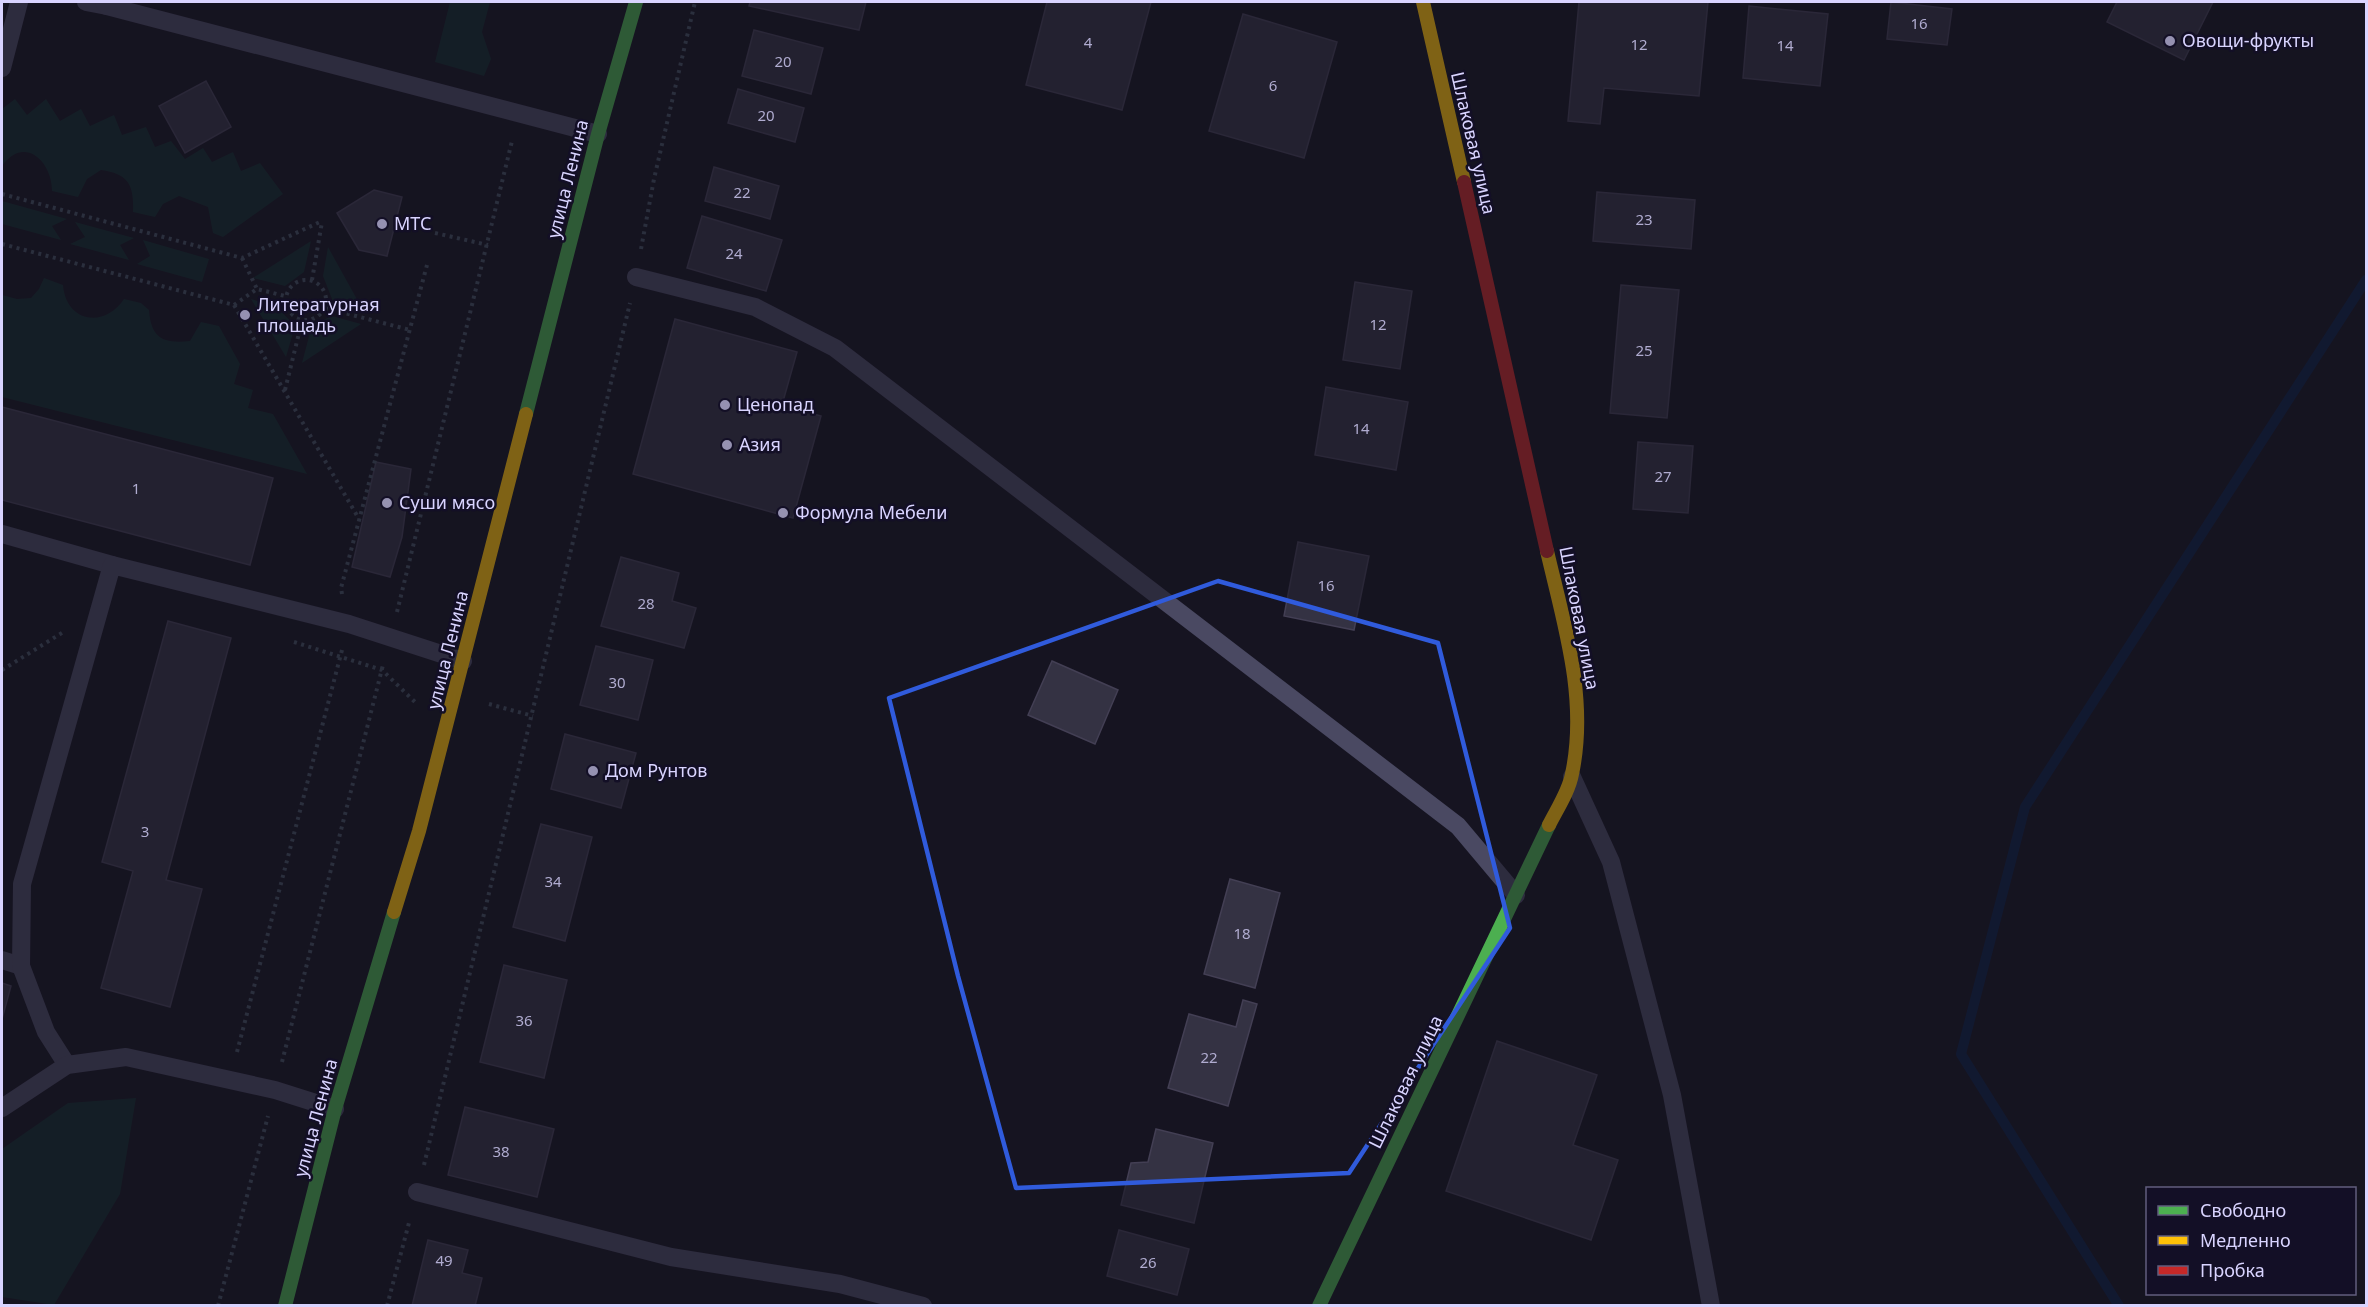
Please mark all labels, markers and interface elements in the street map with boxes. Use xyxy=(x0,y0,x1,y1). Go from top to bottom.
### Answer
house number: 16 xyxy=(1910,13,1928,33)
place label: Овощи-фрукты xyxy=(2182,28,2314,52)
house number: 4 xyxy=(1084,32,1093,52)
house number: 12 xyxy=(1630,34,1648,54)
marker: Овощи-фрукты xyxy=(2163,34,2177,48)
house number: 14 xyxy=(1776,35,1794,55)
house number: 20 xyxy=(774,51,792,71)
street label: Шлаковая улица xyxy=(1446,69,1502,216)
house number: 6 xyxy=(1269,75,1277,95)
house number: 20 xyxy=(757,105,775,125)
street label: улица Ленина xyxy=(541,117,593,241)
house number: 22 xyxy=(733,182,751,202)
house number: 23 xyxy=(1635,209,1653,229)
place label: МТС xyxy=(394,211,432,235)
marker: МТС xyxy=(375,217,389,231)
house number: 24 xyxy=(725,243,743,263)
place label: Литературная площадь xyxy=(257,292,380,337)
marker: Литературная площадь xyxy=(238,308,252,322)
house number: 12 xyxy=(1369,314,1387,334)
house number: 25 xyxy=(1635,340,1653,360)
place label: Ценопад xyxy=(737,392,814,416)
marker: Ценопад xyxy=(718,398,732,412)
house number: 14 xyxy=(1352,418,1370,438)
place label: Азия xyxy=(739,432,781,456)
marker: Азия xyxy=(720,438,734,452)
house number: 27 xyxy=(1654,466,1672,486)
house number: 1 xyxy=(132,478,140,498)
place label: Суши мясо xyxy=(399,490,495,514)
marker: Суши мясо xyxy=(380,496,394,510)
place label: Формула Мебели xyxy=(795,500,947,524)
marker: Формула Мебели xyxy=(776,506,790,520)
street label: Шлаковая улица xyxy=(1554,544,1606,691)
house number: 16 xyxy=(1317,575,1335,595)
street label: улица Ленина xyxy=(421,588,473,712)
house number: 28 xyxy=(637,593,655,613)
house number: 30 xyxy=(608,672,626,692)
place label: Дом Рунтов xyxy=(605,758,707,782)
marker: Дом Рунтов xyxy=(586,764,600,778)
house number: 3 xyxy=(141,821,149,841)
house number: 34 xyxy=(544,871,562,891)
house number: 18 xyxy=(1233,923,1251,943)
house number: 36 xyxy=(515,1010,533,1030)
street label: Шлаковая улица xyxy=(1362,1011,1448,1152)
house number: 22 xyxy=(1200,1047,1218,1067)
street label: улица Ленина xyxy=(288,1056,342,1180)
house number: 38 xyxy=(492,1141,510,1161)
legend xyxy=(2146,1187,2356,1295)
text: Свободно xyxy=(2200,1198,2286,1222)
text: Медленно xyxy=(2200,1228,2291,1252)
house number: 49 xyxy=(435,1250,453,1270)
house number: 26 xyxy=(1139,1252,1157,1272)
text: Пробка xyxy=(2200,1258,2265,1282)

